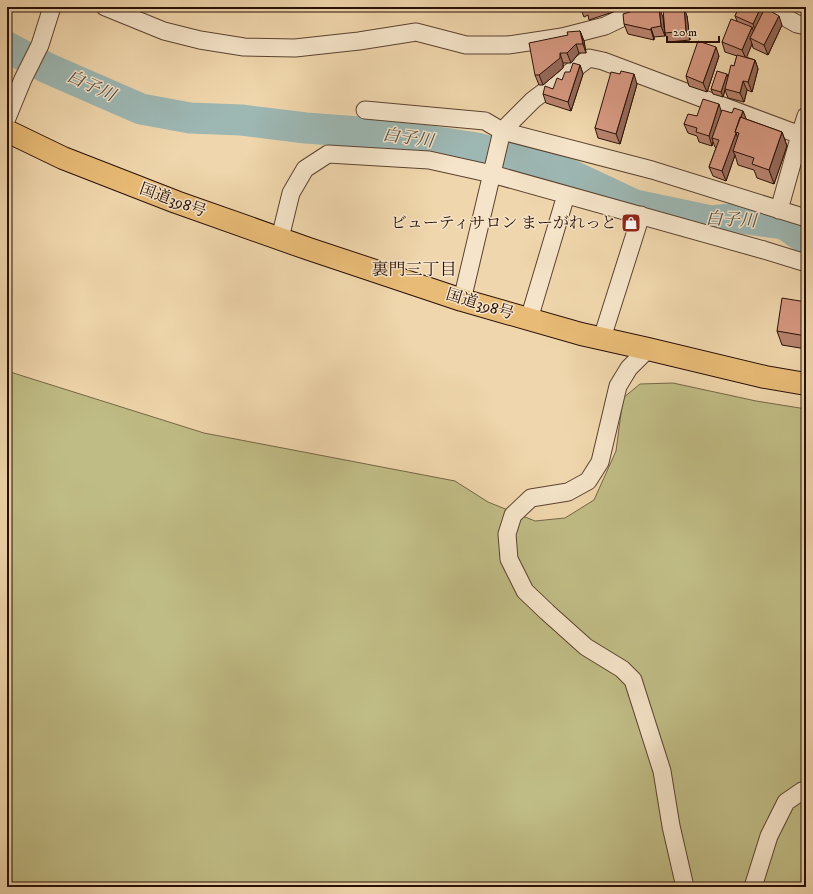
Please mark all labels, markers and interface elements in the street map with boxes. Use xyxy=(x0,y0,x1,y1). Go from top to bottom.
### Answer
scale bar xyxy=(667,18,719,44)
text: 20 m xyxy=(673,25,697,40)
water label: 白子川 xyxy=(63,65,121,108)
water label: 白子川 xyxy=(381,124,437,153)
street label: 国道398号 xyxy=(137,179,209,221)
water label: 白子川 xyxy=(705,208,759,232)
shop icon: ビューティサロン まーがれっと xyxy=(620,212,642,234)
place label: ビューティサロン まーがれっと xyxy=(391,213,617,233)
district label: 裏門三丁目 xyxy=(372,259,457,281)
street label: 国道398号 xyxy=(444,284,516,324)

